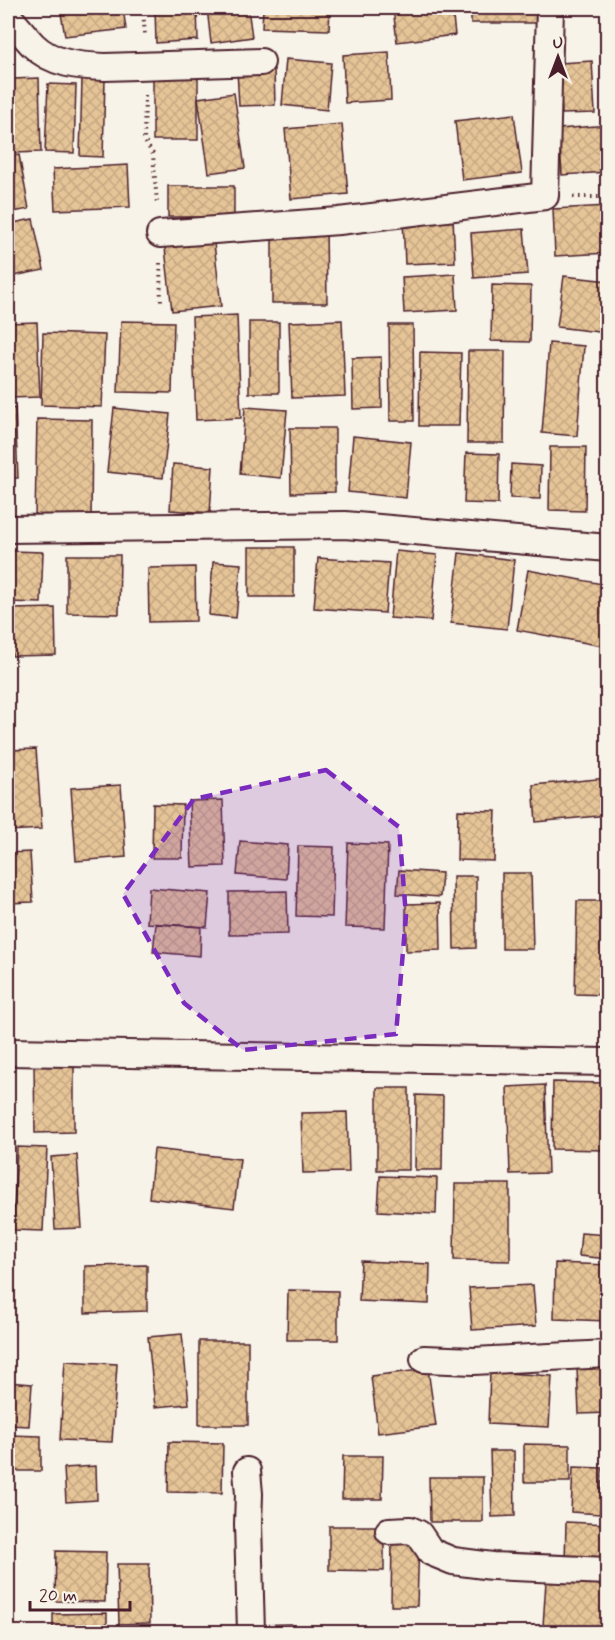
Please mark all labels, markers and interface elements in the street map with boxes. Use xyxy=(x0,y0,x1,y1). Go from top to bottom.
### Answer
north arrow xyxy=(528,27,588,87)
text: U xyxy=(553,33,563,54)
scale bar xyxy=(30,1574,130,1612)
text: 20 m xyxy=(39,1584,77,1608)

